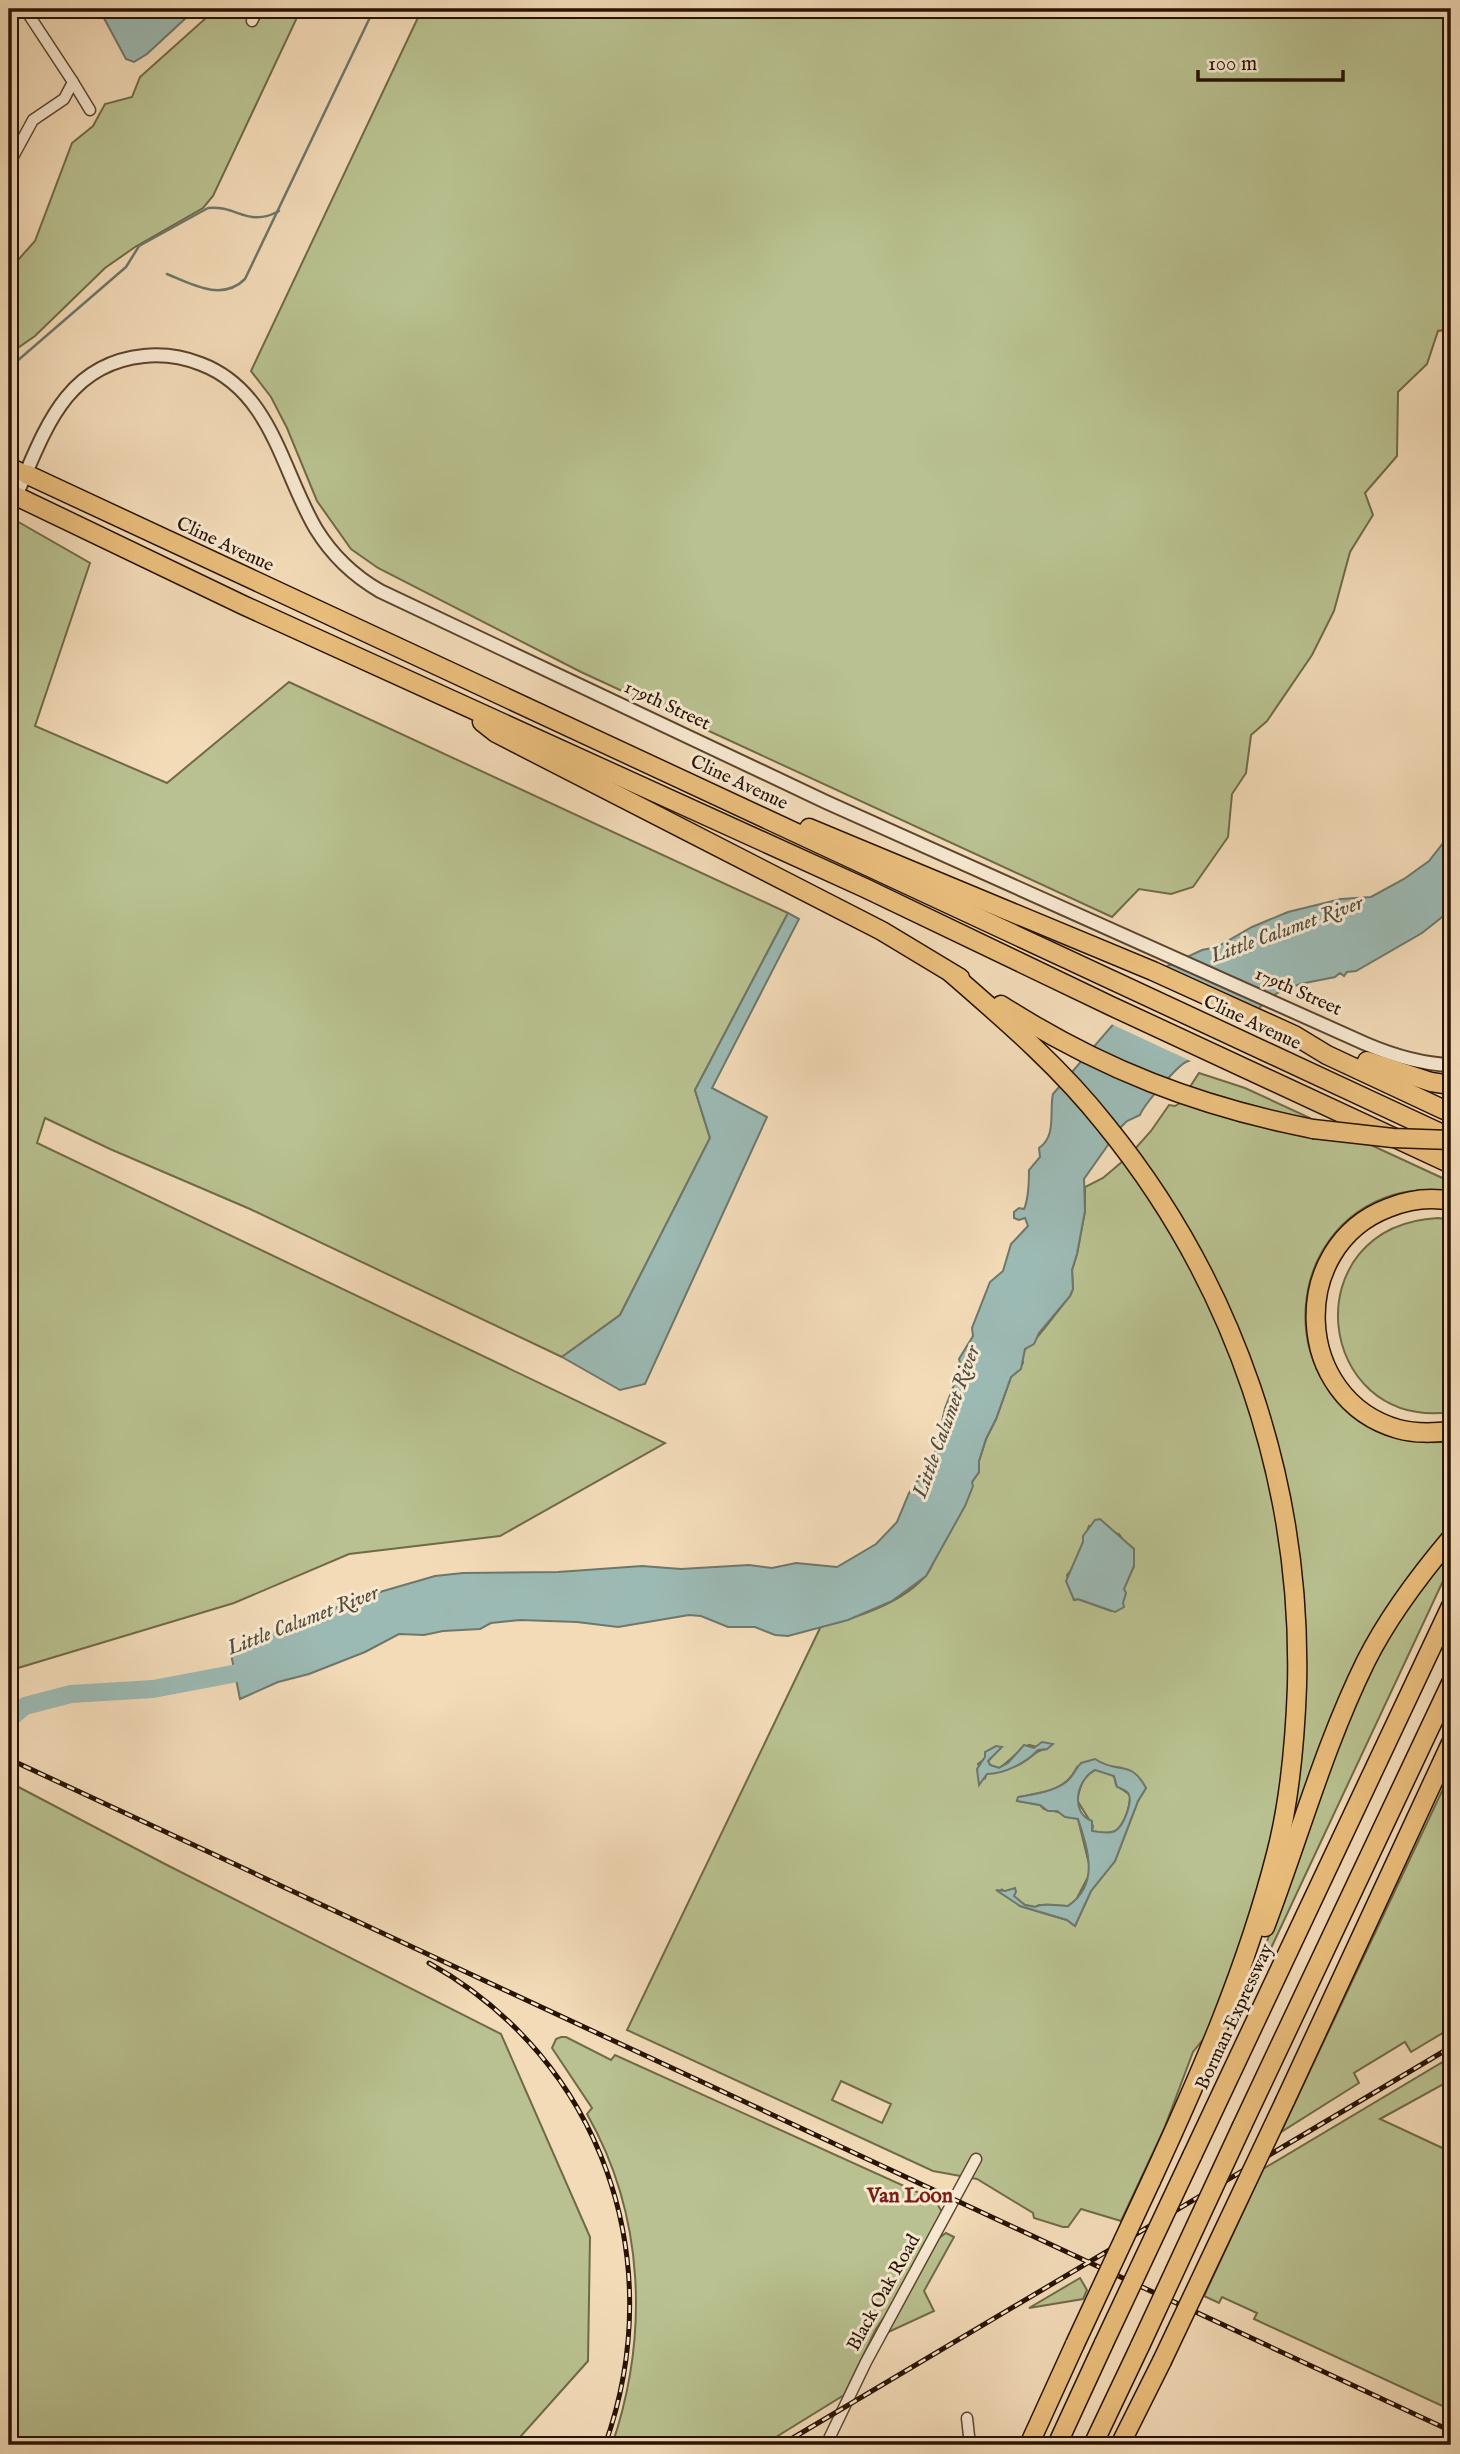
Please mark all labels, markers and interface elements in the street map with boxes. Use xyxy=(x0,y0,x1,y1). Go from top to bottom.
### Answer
scale bar xyxy=(1198,38,1343,82)
text: 100 m xyxy=(1208,51,1257,78)
street label: Cline Avenue xyxy=(172,512,278,578)
street label: 179th Street xyxy=(620,676,714,737)
street label: Cline Avenue xyxy=(686,750,792,816)
water label: Little Calumet River xyxy=(1206,890,1368,970)
street label: 179th Street xyxy=(1251,962,1345,1022)
street label: Cline Avenue xyxy=(1199,990,1305,1056)
water label: Little Calumet River xyxy=(907,1341,987,1503)
water label: Little Calumet River xyxy=(222,1579,383,1663)
street label: Borman Expressway xyxy=(1191,1940,1280,2094)
district label: Van Loon xyxy=(866,2183,953,2210)
street label: Black Oak Road xyxy=(842,2230,926,2356)

